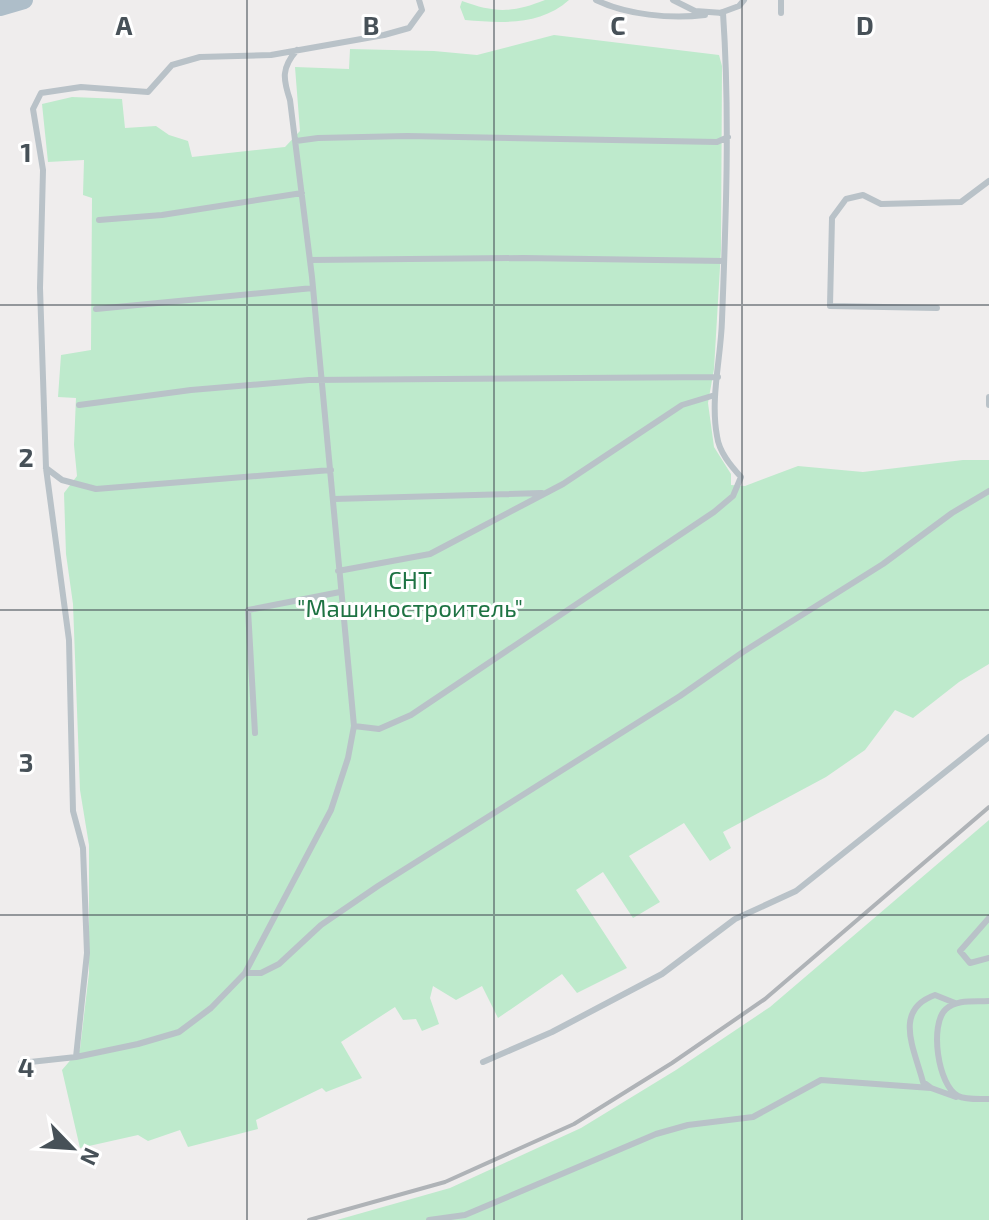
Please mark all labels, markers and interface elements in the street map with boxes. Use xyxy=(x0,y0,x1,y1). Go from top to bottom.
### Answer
text: A xyxy=(116,9,133,40)
text: B xyxy=(363,9,379,40)
text: C xyxy=(610,9,626,40)
text: D xyxy=(856,9,874,40)
text: 1 xyxy=(20,136,32,167)
text: 2 xyxy=(18,441,34,472)
park label: СНТ "Машиностроитель" xyxy=(297,565,523,622)
text: 3 xyxy=(19,746,33,777)
text: 4 xyxy=(18,1051,34,1082)
north arrow xyxy=(32,1108,112,1188)
text: N xyxy=(76,1144,106,1170)

